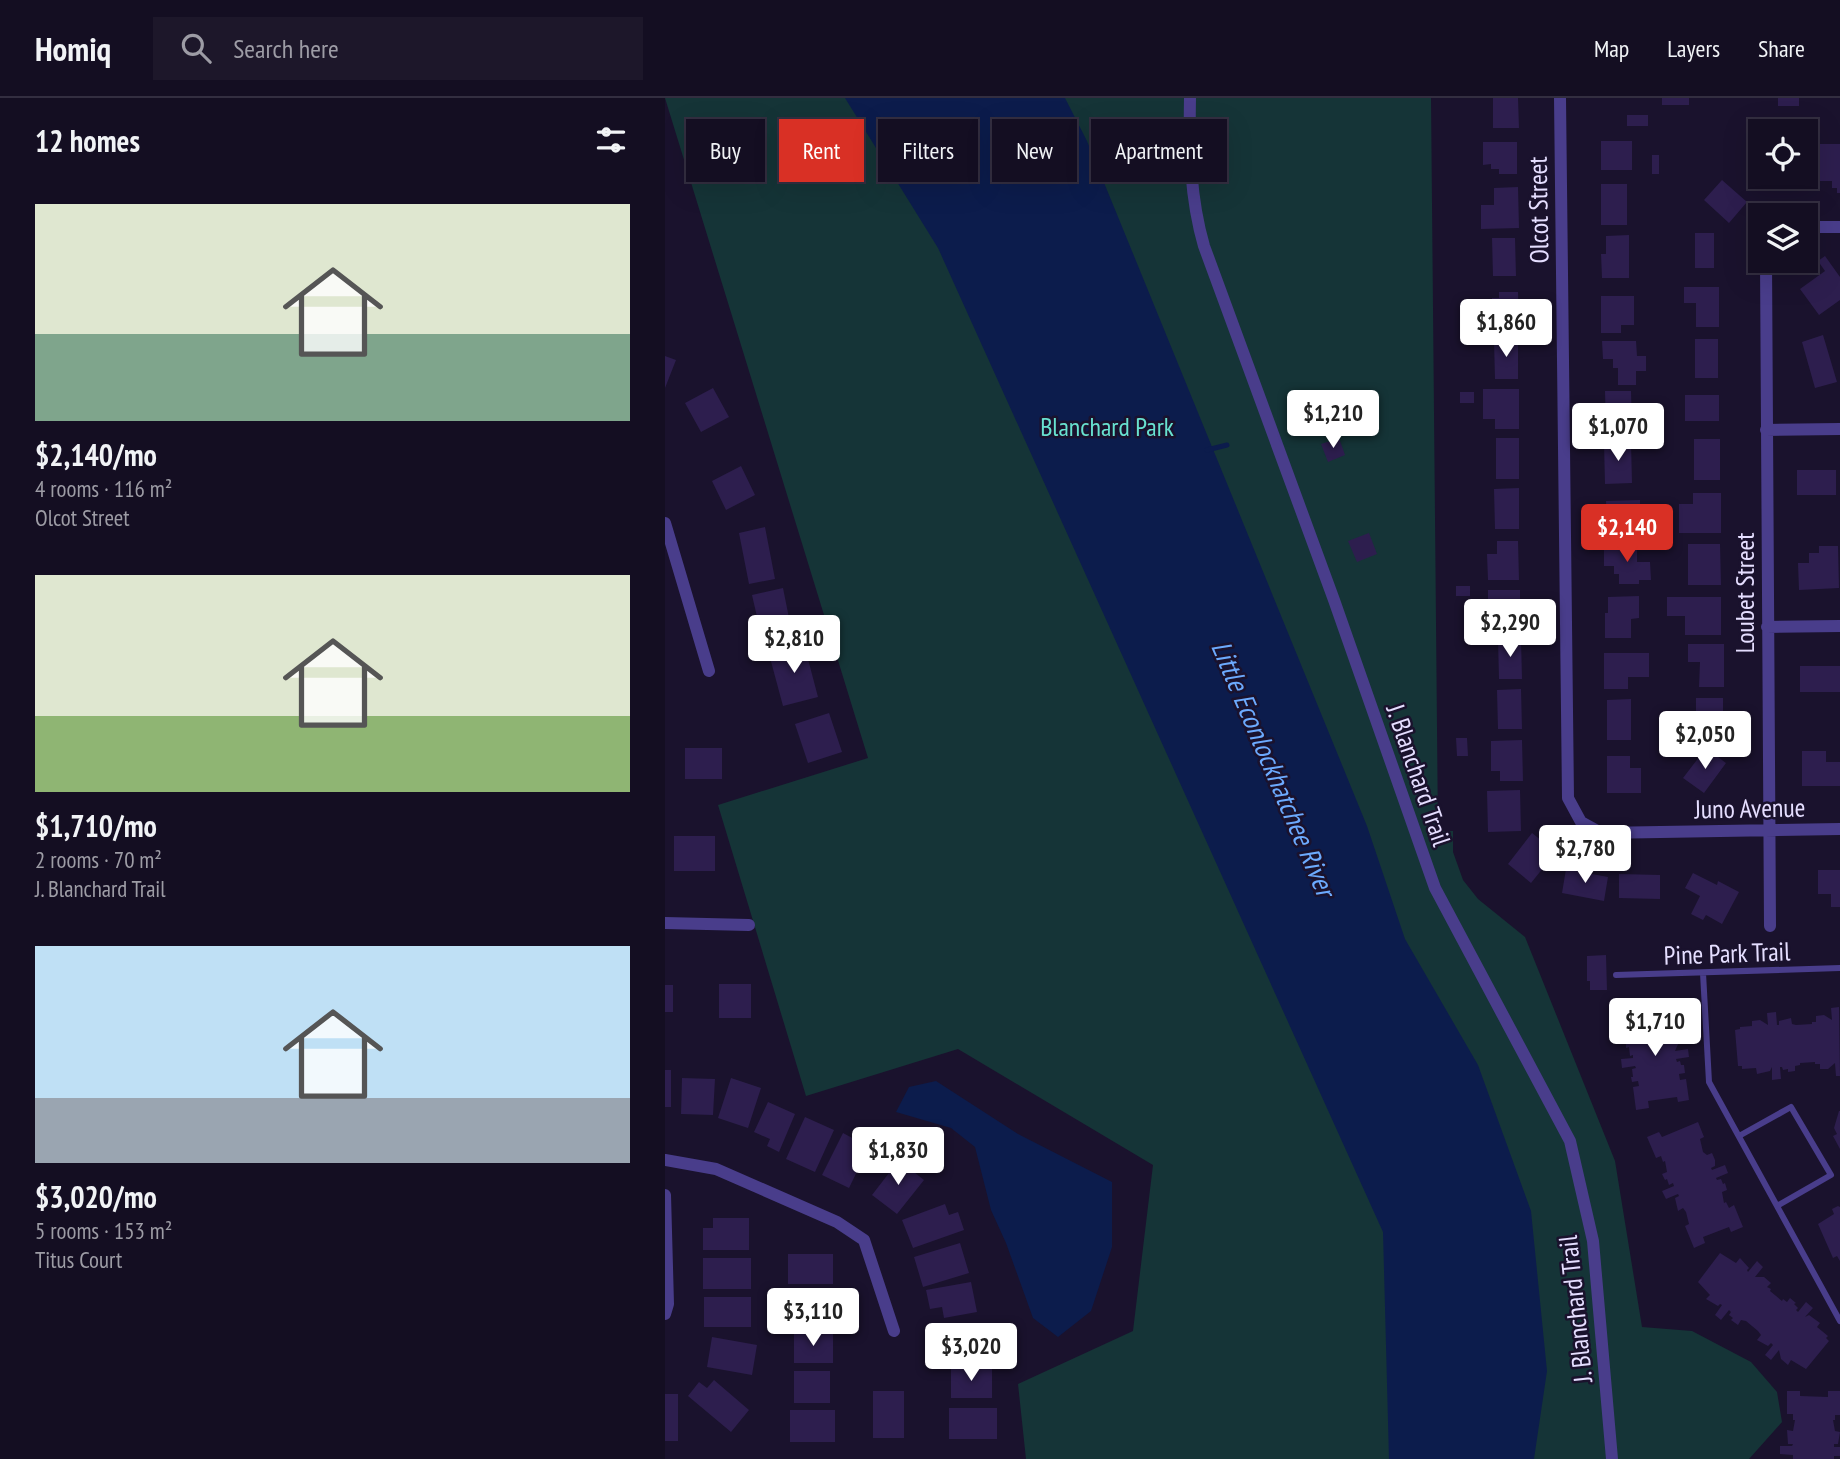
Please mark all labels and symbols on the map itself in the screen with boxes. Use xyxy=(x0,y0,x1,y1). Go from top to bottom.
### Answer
street label: Olcot Street xyxy=(1521,156,1555,264)
pin: $1,860 xyxy=(1449,300,1563,359)
pin: $1,210 xyxy=(1276,390,1390,450)
pin: $1,070 xyxy=(1561,404,1675,463)
park label: Blanchard Park xyxy=(1040,410,1174,443)
pin: $2,140 xyxy=(1570,504,1684,564)
street label: Loubet Street xyxy=(1728,533,1761,653)
pin: $2,290 xyxy=(1453,600,1567,659)
pin: $2,810 xyxy=(737,616,851,675)
water label: Little Econlockhatchee River xyxy=(1203,635,1346,905)
street label: J. Blanchard Trail xyxy=(1379,699,1459,850)
pin: $2,050 xyxy=(1648,712,1762,771)
street label: Juno Avenue xyxy=(1693,791,1806,825)
pin: $2,780 xyxy=(1528,826,1642,885)
street label: Pine Park Trail xyxy=(1663,934,1791,972)
pin: $1,710 xyxy=(1598,998,1712,1058)
pin: $1,830 xyxy=(841,1128,955,1187)
street label: J. Blanchard Trail xyxy=(1551,1234,1599,1385)
pin: $3,110 xyxy=(756,1288,870,1348)
pin: $3,020 xyxy=(914,1324,1028,1383)

